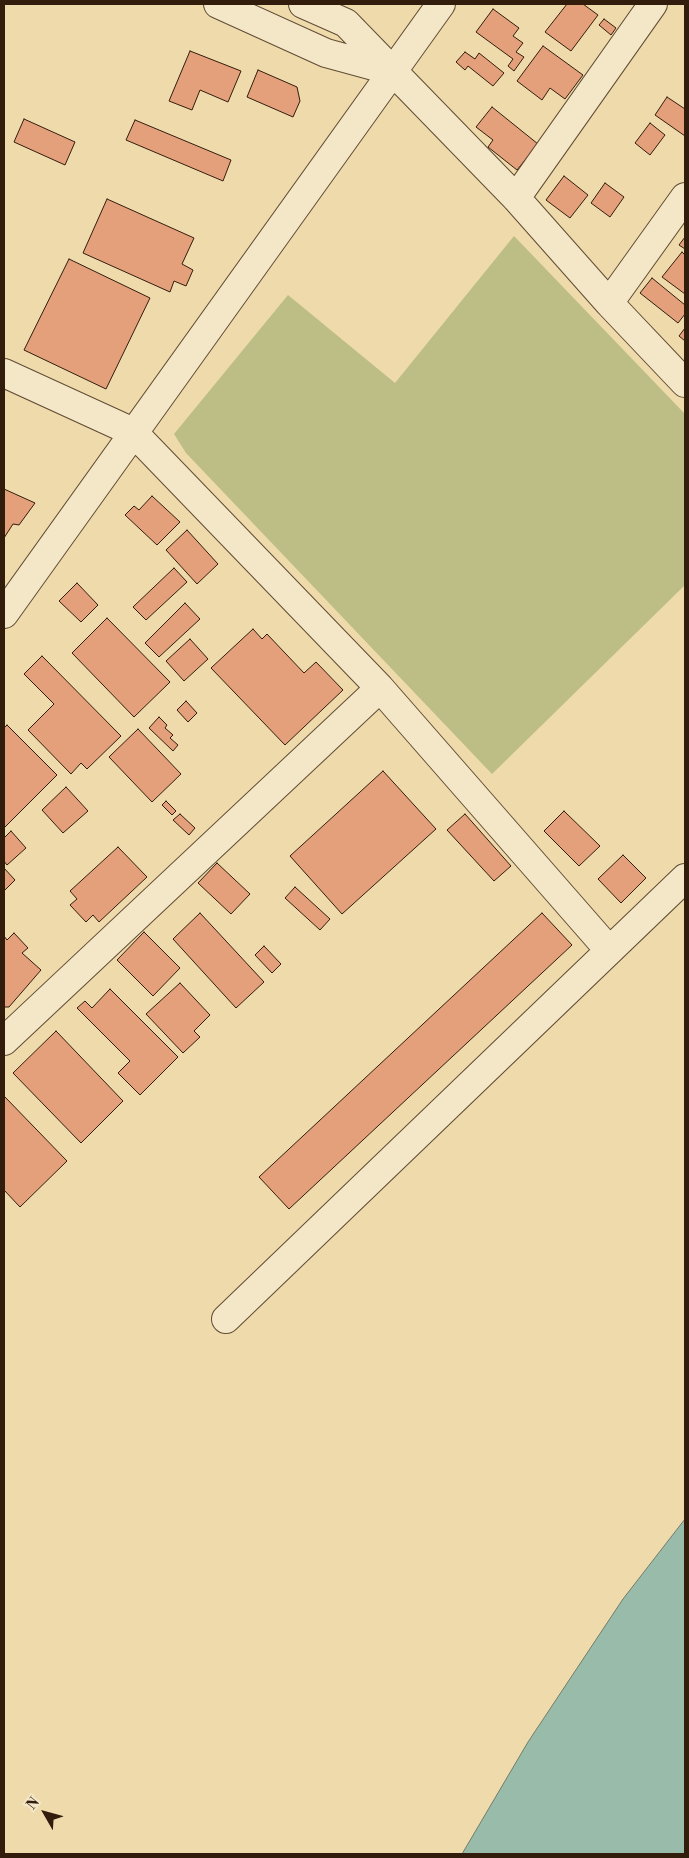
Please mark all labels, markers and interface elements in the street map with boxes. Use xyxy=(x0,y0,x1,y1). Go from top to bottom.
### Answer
north arrow xyxy=(20,1788,70,1838)
text: N xyxy=(23,1794,44,1814)

